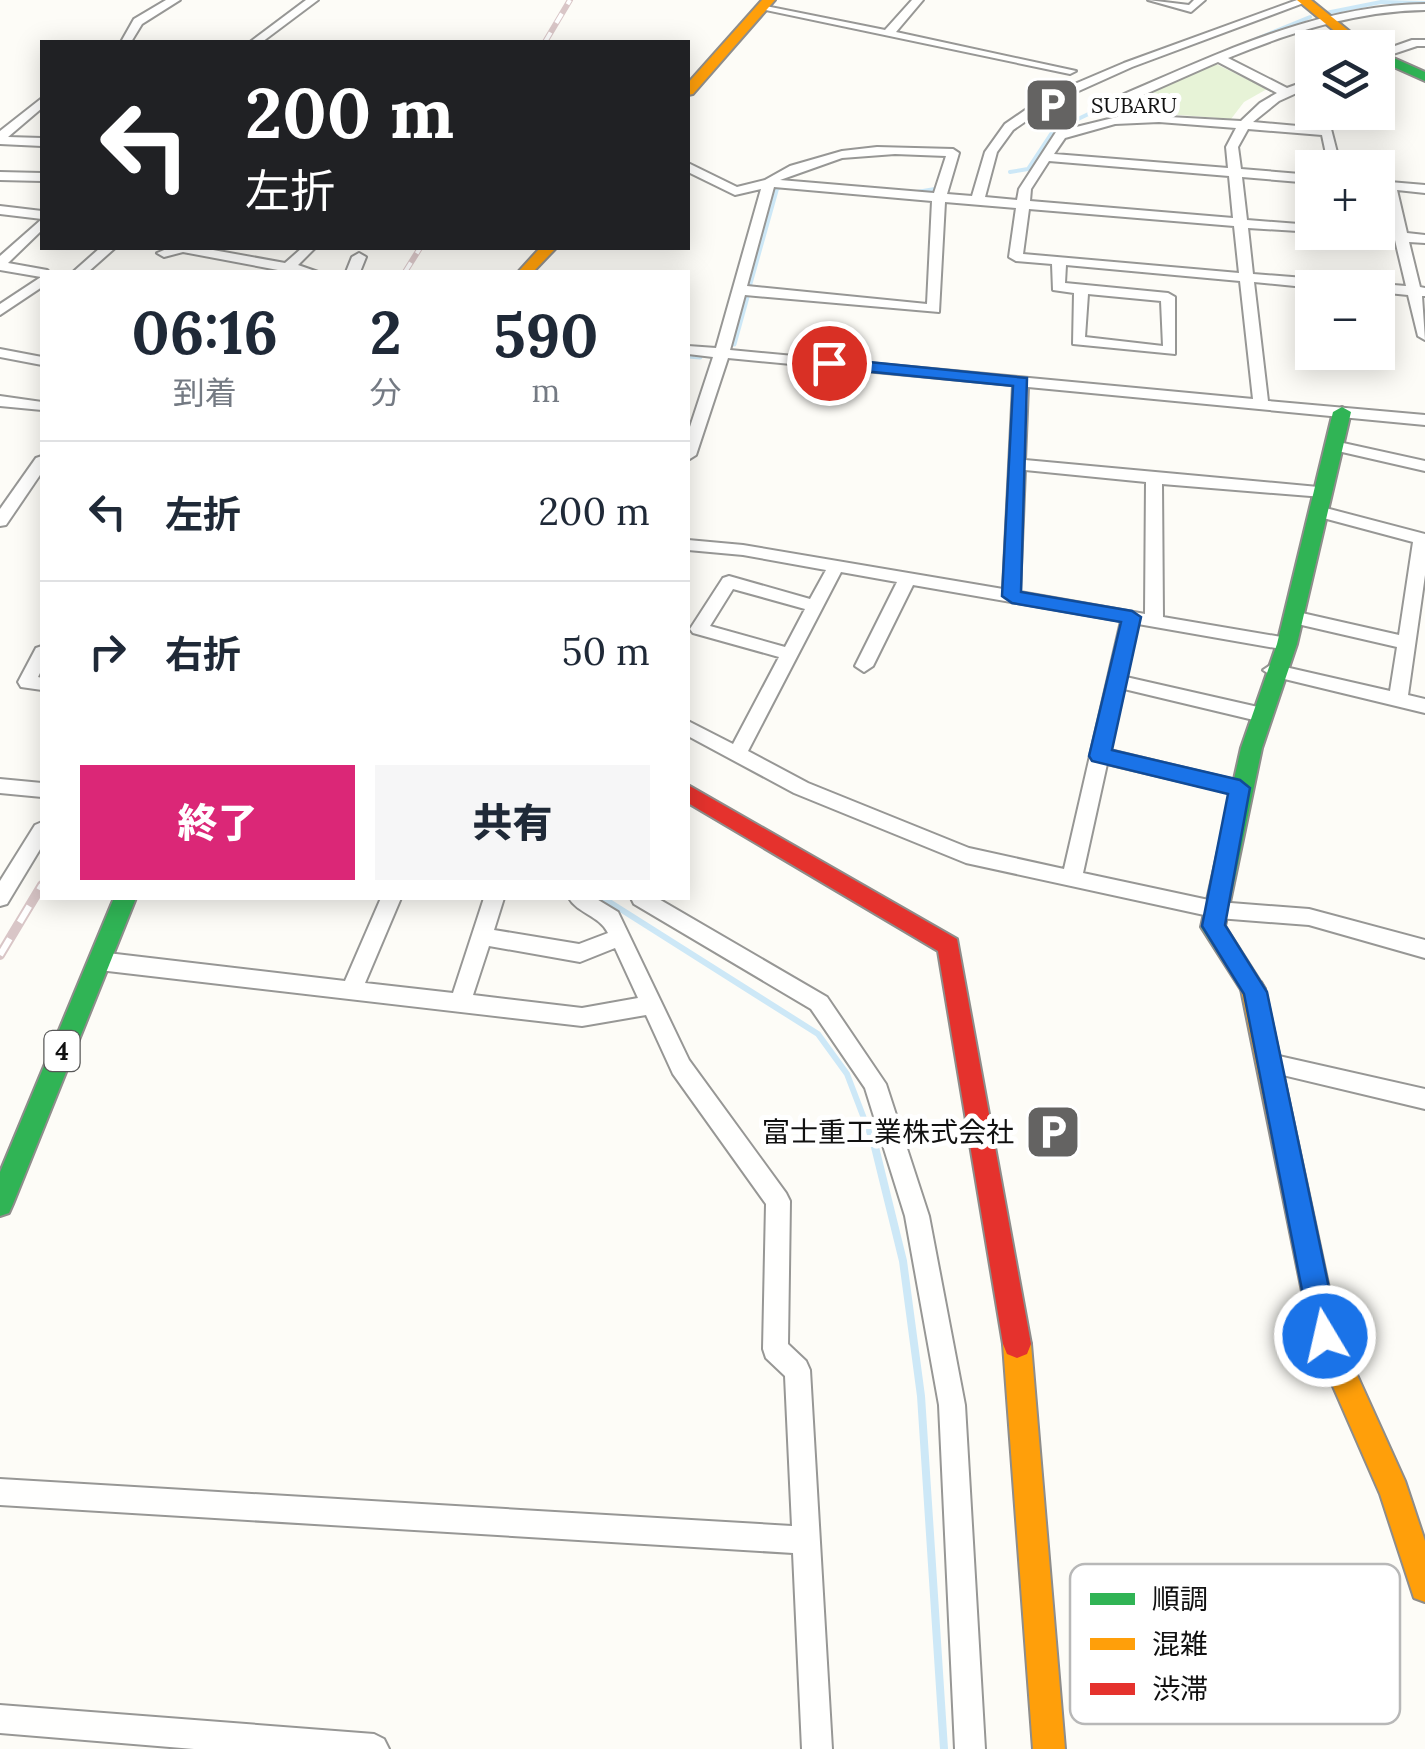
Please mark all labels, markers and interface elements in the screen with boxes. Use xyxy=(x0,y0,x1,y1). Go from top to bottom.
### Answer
map controls xyxy=(1295,30,1395,370)
button: layers xyxy=(1295,30,1395,130)
text: 200 m xyxy=(245,68,454,157)
parking icon: SUBARU xyxy=(1022,75,1082,135)
icon: left xyxy=(80,80,210,210)
place label: SUBARU xyxy=(1091,91,1177,119)
button: + xyxy=(1295,150,1395,250)
text: 左折 xyxy=(245,162,335,219)
button: − xyxy=(1295,270,1395,370)
text: 06:16 xyxy=(132,294,278,370)
text: 2 xyxy=(370,294,402,370)
text: 590 xyxy=(493,297,598,373)
pin xyxy=(787,321,872,406)
icon: arrive xyxy=(802,336,857,391)
text: m xyxy=(532,370,560,411)
text: 到着 xyxy=(173,372,237,413)
text: 分 xyxy=(370,372,402,413)
icon: left xyxy=(80,484,135,539)
text: 200 m xyxy=(538,487,650,535)
text: 左折 xyxy=(165,490,241,538)
icon: right xyxy=(80,624,135,679)
text: 50 m xyxy=(562,627,650,675)
text: 右折 xyxy=(165,630,241,678)
button: 終了 xyxy=(80,765,355,880)
button: 共有 xyxy=(375,765,650,880)
road number: 4 xyxy=(44,1031,80,1071)
parking icon: 富士重工業株式会社 xyxy=(1023,1102,1083,1162)
place label: 富士重工業株式会社 xyxy=(762,1114,1014,1150)
position arrow xyxy=(1273,1284,1377,1388)
legend xyxy=(1070,1564,1400,1724)
text: 順調 xyxy=(1152,1581,1208,1617)
text: 混雑 xyxy=(1152,1626,1208,1662)
text: 渋滞 xyxy=(1152,1671,1208,1707)

